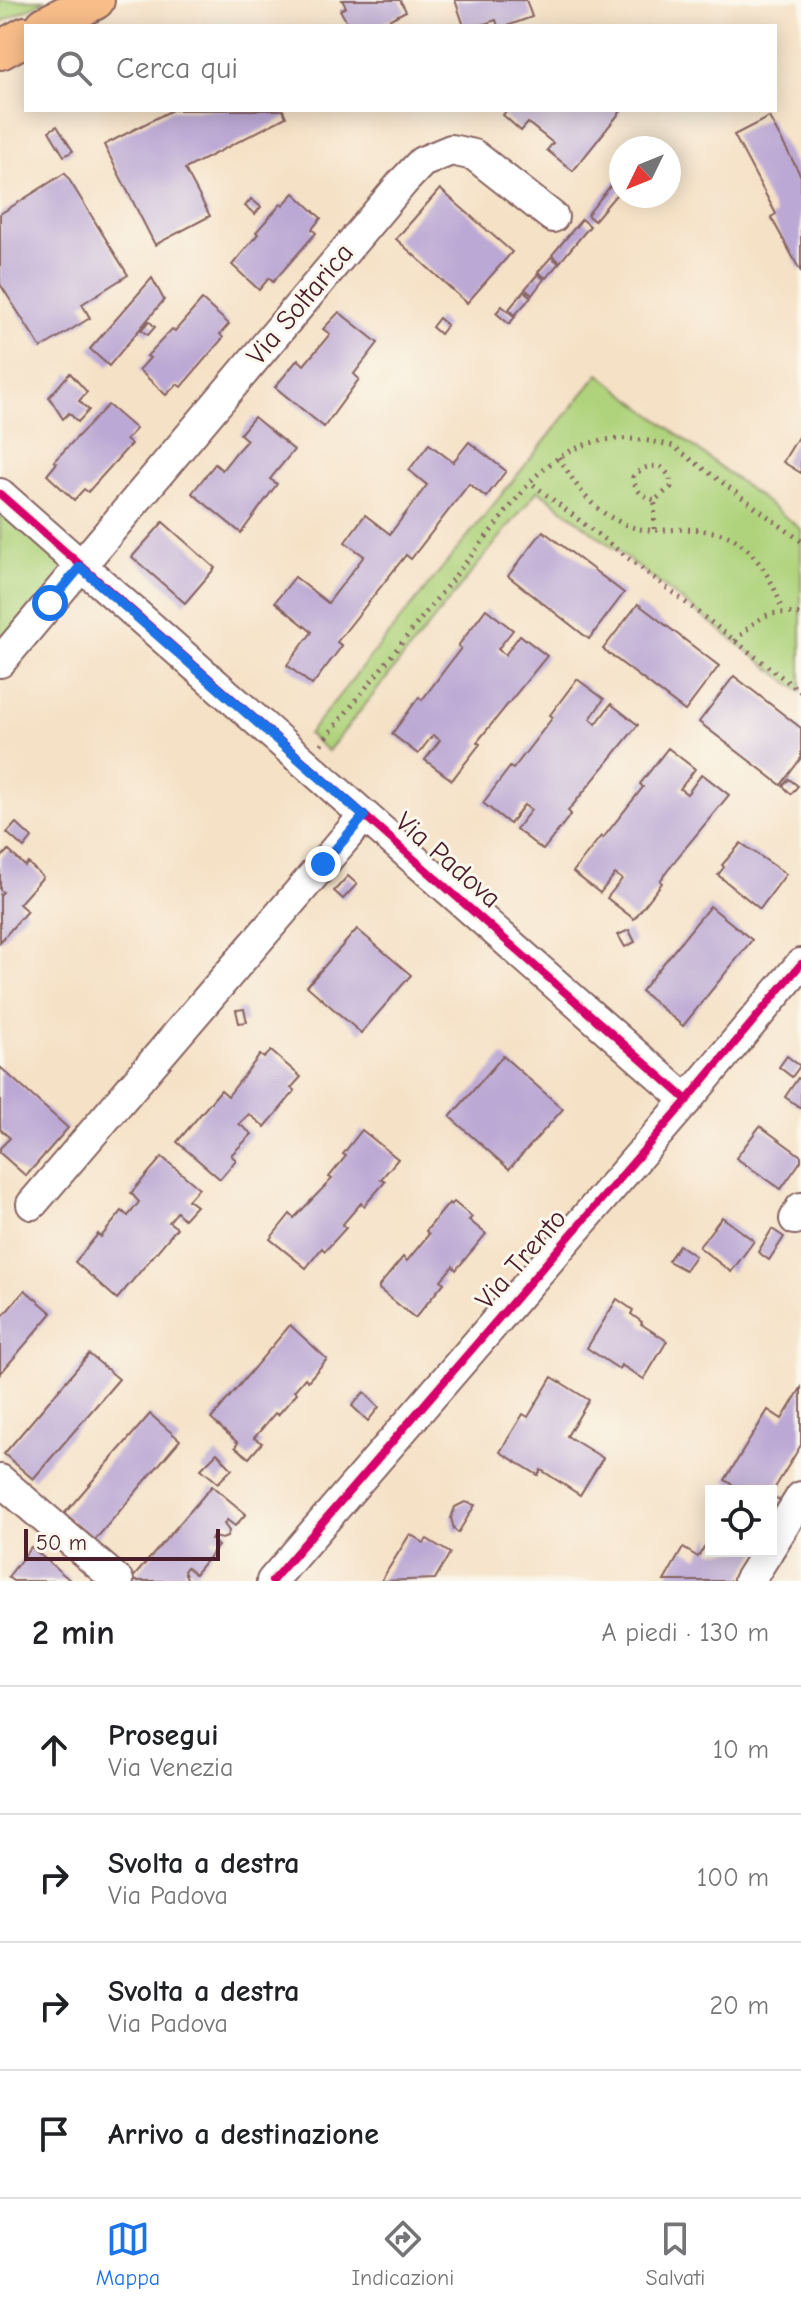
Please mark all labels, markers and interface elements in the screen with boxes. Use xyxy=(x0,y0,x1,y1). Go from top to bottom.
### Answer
search box xyxy=(24,24,777,112)
icon: search xyxy=(52,46,96,90)
text: Cerca qui xyxy=(116,51,238,86)
north arrow xyxy=(609,136,681,208)
street label: Via Soltarica xyxy=(240,237,360,371)
route start xyxy=(32,585,68,621)
street label: Via Padova xyxy=(389,806,507,914)
route end xyxy=(305,846,341,882)
street label: Via Trento xyxy=(469,1203,573,1315)
map controls xyxy=(705,1485,777,1557)
button: locate xyxy=(705,1485,777,1557)
scale bar xyxy=(24,1525,220,1561)
text: 50 m xyxy=(36,1530,87,1556)
text: 2 min xyxy=(32,1613,115,1653)
text: A piedi · 130 m xyxy=(601,1618,769,1648)
text: Prosegui xyxy=(108,1718,219,1753)
icon: ahead xyxy=(32,1728,76,1772)
text: 10 m xyxy=(713,1735,769,1765)
text: Via Venezia xyxy=(108,1753,233,1783)
text: Svolta a destra xyxy=(108,1846,300,1881)
icon: right xyxy=(32,1856,76,1900)
text: 100 m xyxy=(697,1863,769,1893)
text: Via Padova xyxy=(108,1881,228,1911)
text: Svolta a destra xyxy=(108,1974,300,2009)
icon: right xyxy=(32,1984,76,2028)
text: 20 m xyxy=(709,1991,769,2021)
text: Via Padova xyxy=(108,2009,228,2039)
icon: arrive xyxy=(32,2112,76,2156)
text: Arrivo a destinazione xyxy=(108,2117,379,2152)
tab: Mappa xyxy=(96,2217,160,2291)
tab: Indicazioni xyxy=(352,2217,454,2291)
tab: Salvati xyxy=(646,2217,705,2291)

